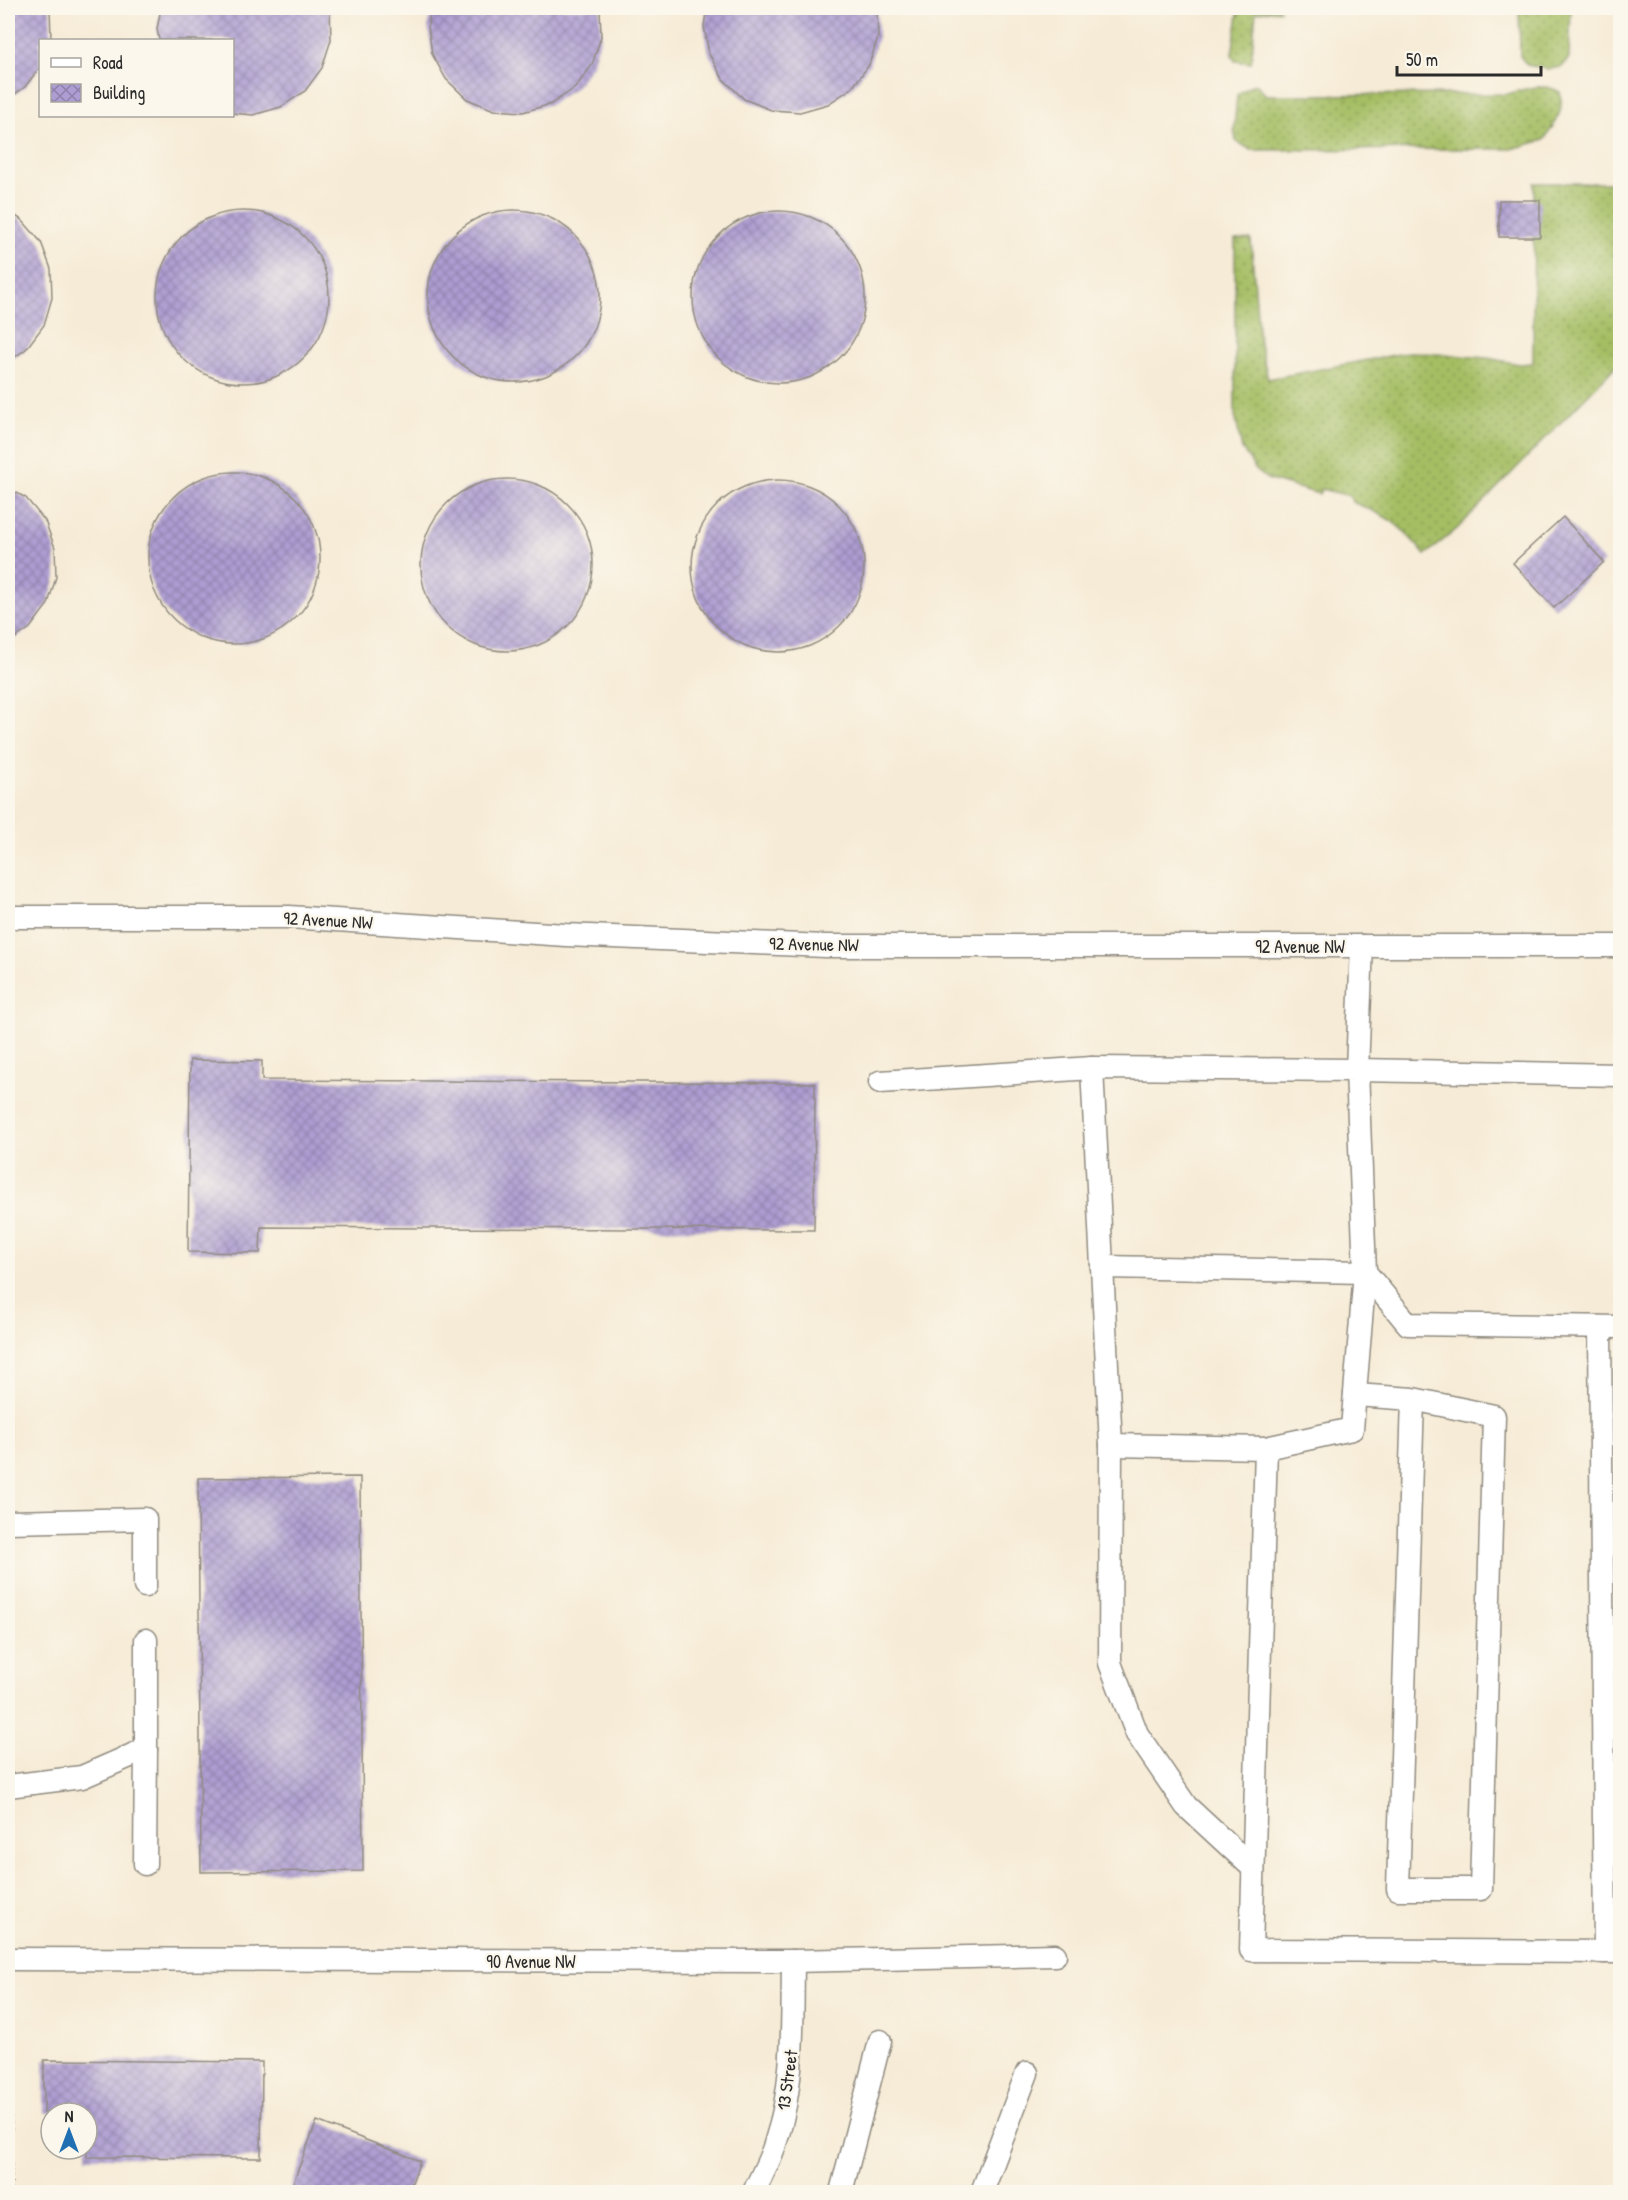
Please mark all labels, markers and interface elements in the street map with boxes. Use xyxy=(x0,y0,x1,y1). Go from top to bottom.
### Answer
legend xyxy=(39,39,234,117)
scale bar xyxy=(1397,39,1541,77)
text: 50 m xyxy=(1406,47,1438,72)
text: Road xyxy=(93,50,123,75)
text: Building xyxy=(93,80,145,105)
street label: 92 Avenue NW xyxy=(283,905,373,935)
street label: 92 Avenue NW xyxy=(769,931,859,957)
street label: 92 Avenue NW xyxy=(1255,934,1345,959)
street label: 90 Avenue NW xyxy=(486,1949,576,1974)
street label: 13 Street xyxy=(770,2047,804,2112)
north arrow xyxy=(39,2101,99,2161)
text: N xyxy=(65,2105,74,2127)

